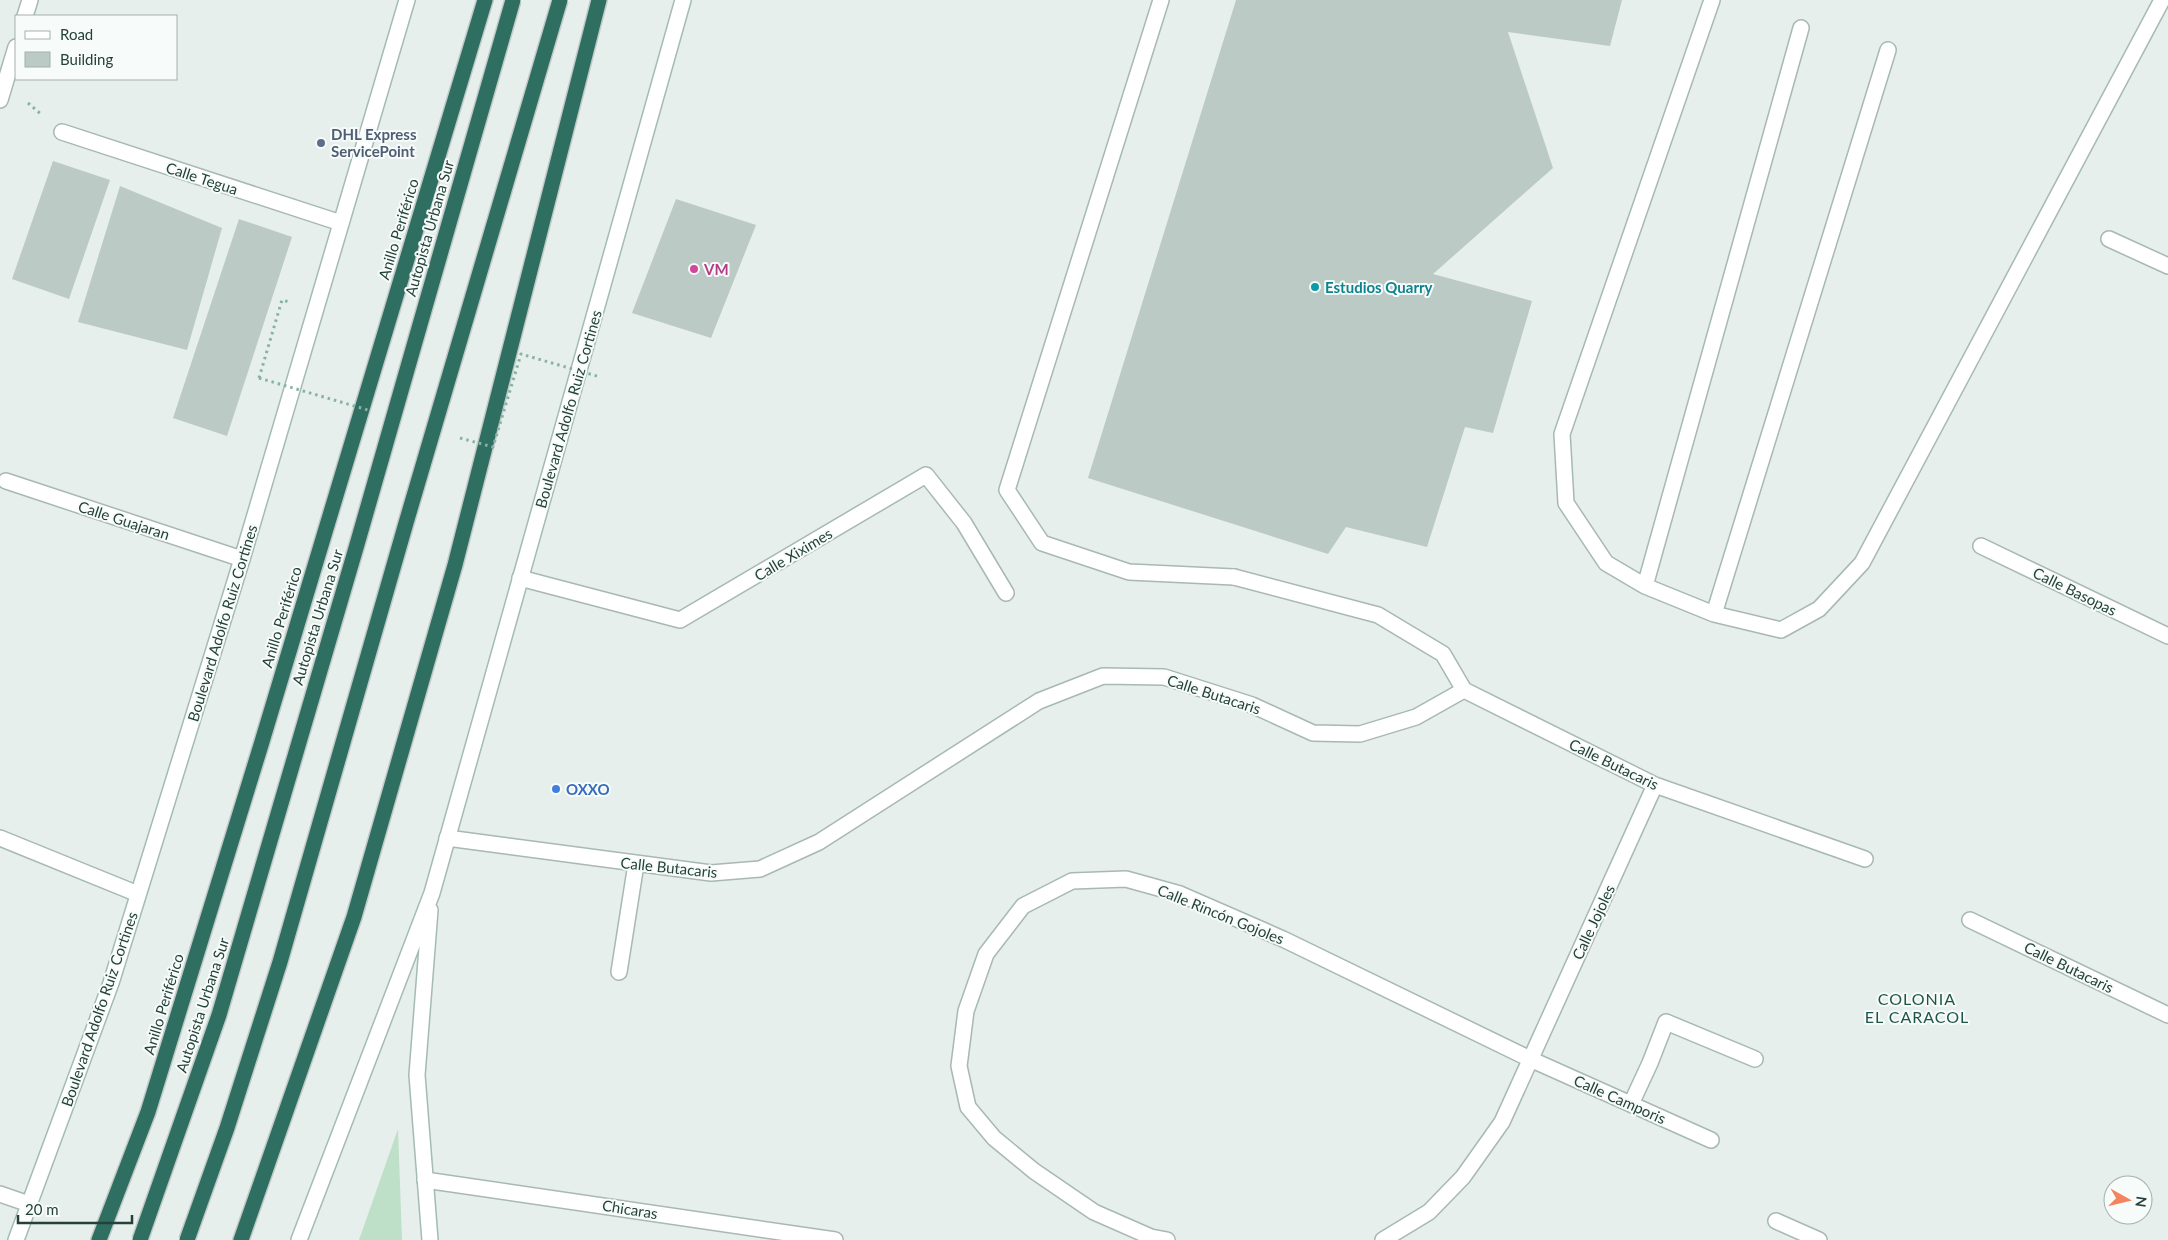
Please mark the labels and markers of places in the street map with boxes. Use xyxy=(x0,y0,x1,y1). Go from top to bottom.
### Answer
place label: DHL Express ServicePoint xyxy=(331,125,417,160)
marker: DHL Express ServicePoint xyxy=(315,137,327,149)
place label: VM xyxy=(703,260,729,278)
marker: VM xyxy=(688,263,700,275)
place label: Estudios Quarry xyxy=(1325,278,1433,296)
marker: Estudios Quarry xyxy=(1309,281,1321,293)
place label: OXXO xyxy=(566,780,610,798)
marker: OXXO xyxy=(550,783,562,795)

